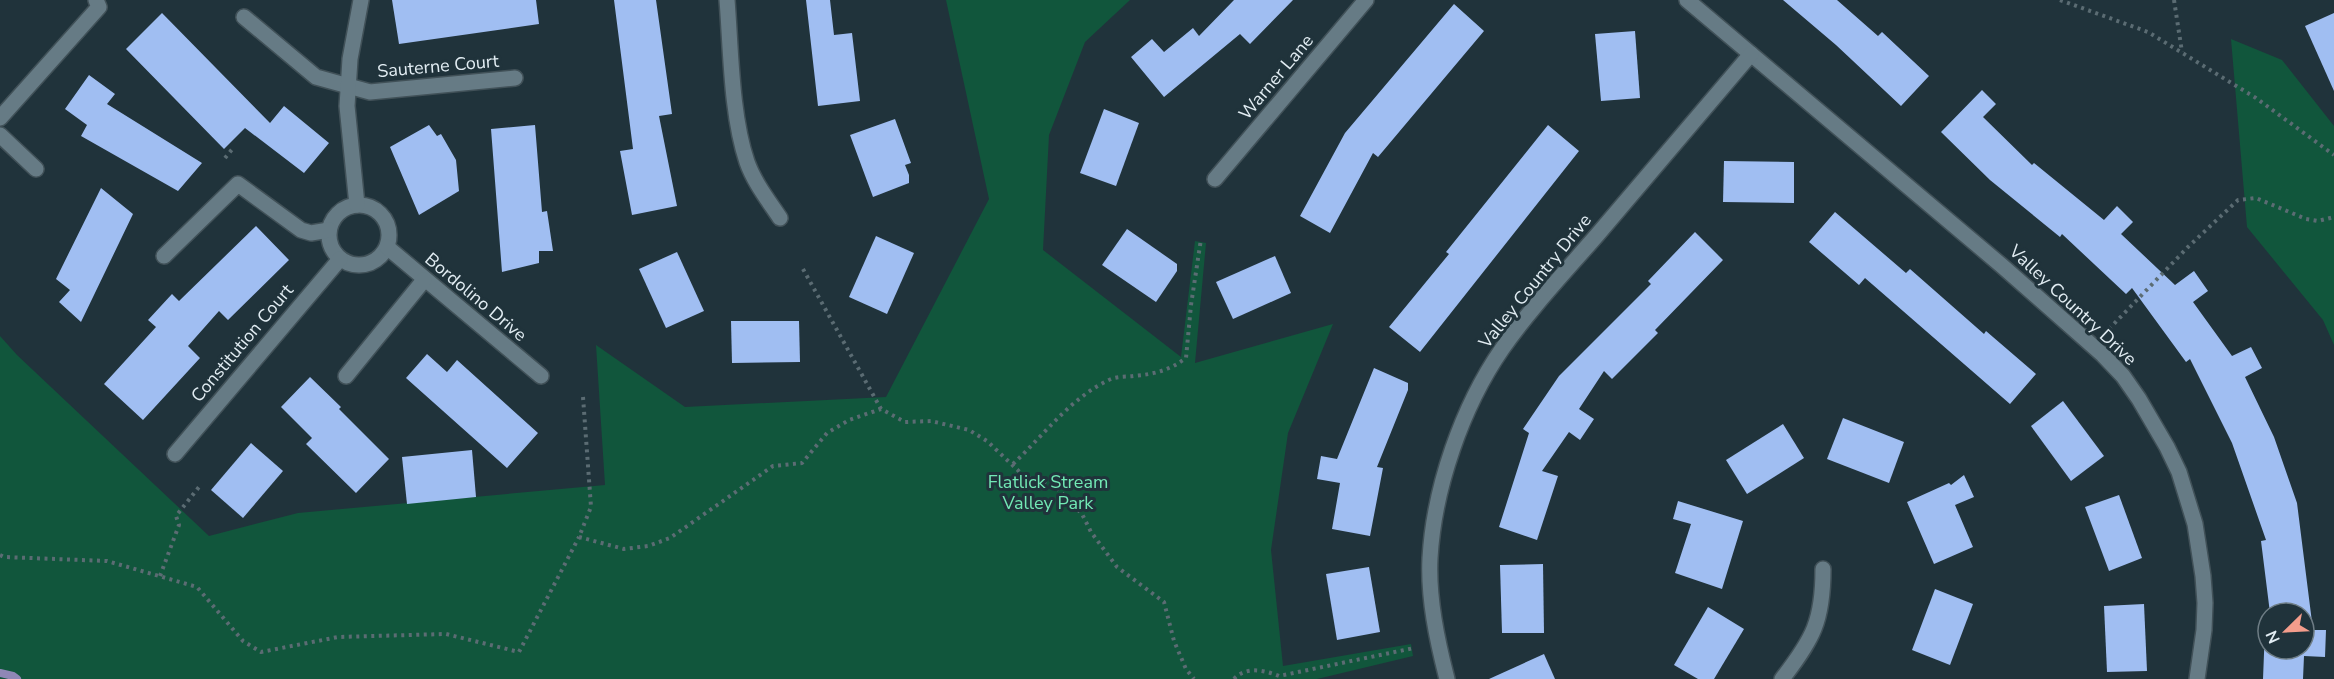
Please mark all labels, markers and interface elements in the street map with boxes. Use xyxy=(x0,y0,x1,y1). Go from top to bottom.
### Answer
street label: Warner Lane xyxy=(1233,29,1319,125)
street label: Sauterne Court xyxy=(376,49,501,83)
street label: Valley Country Drive xyxy=(1473,209,1597,354)
street label: Valley Country Drive xyxy=(2003,239,2142,371)
street label: Bordolino Drive xyxy=(420,247,532,347)
street label: Constitution Court xyxy=(185,278,299,407)
park label: Flatlick Stream Valley Park xyxy=(988,470,1108,515)
north arrow xyxy=(2256,601,2316,661)
text: N xyxy=(2261,627,2286,647)

